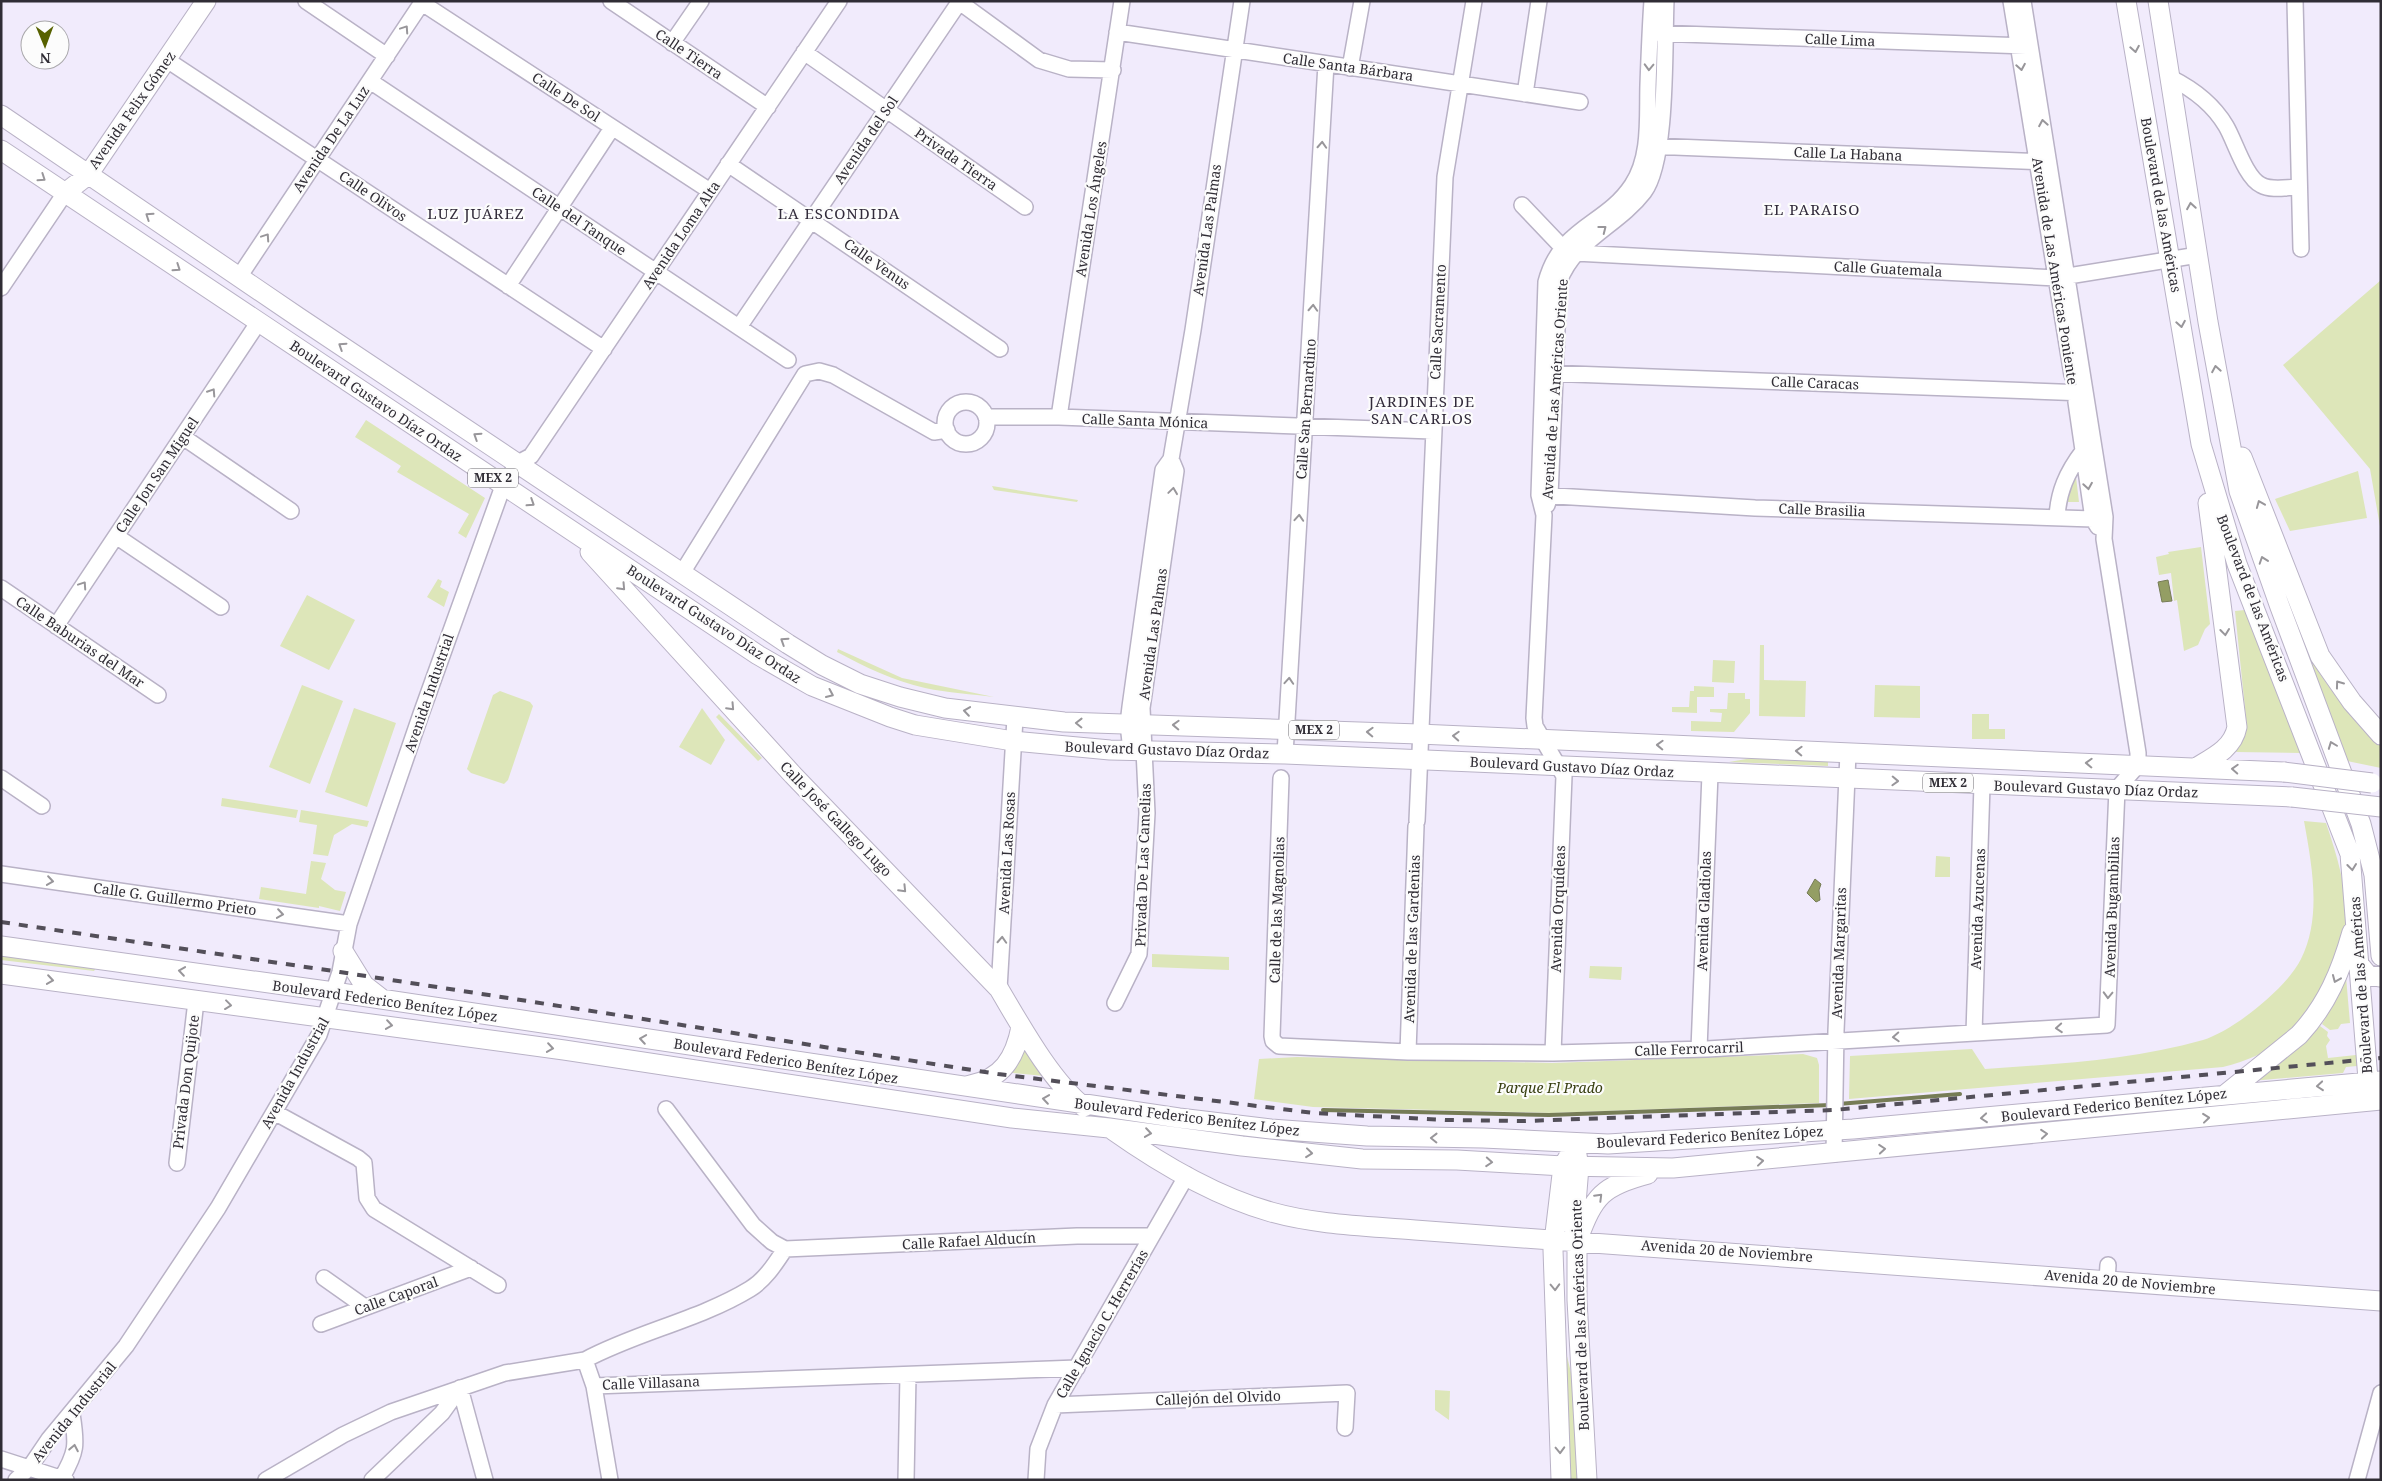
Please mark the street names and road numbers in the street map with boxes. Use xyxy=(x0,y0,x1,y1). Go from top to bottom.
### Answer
street label: Calle Tierra xyxy=(652,24,727,83)
street label: Calle Lima xyxy=(1804,29,1876,50)
street label: Avenida Felix Gómez xyxy=(84,47,180,172)
street label: Calle Santa Bárbara xyxy=(1282,48,1415,85)
street label: Calle De Sol xyxy=(529,67,605,126)
street label: Avenida De La Luz xyxy=(288,82,373,196)
street label: Avenida del Sol xyxy=(829,91,902,187)
street label: Boulevard de las Américas xyxy=(2137,116,2186,294)
street label: Privada Tierra xyxy=(911,123,1002,194)
street label: Avenida Los Ángeles xyxy=(1070,140,1111,278)
street label: Calle La Habana xyxy=(1793,142,1903,165)
street label: Avenida de Las Américas Poniente xyxy=(2028,156,2083,386)
street label: Avenida Las Palmas xyxy=(1188,163,1225,297)
street label: Calle Olivos xyxy=(336,166,411,225)
street label: Avenida Loma Alta xyxy=(637,177,724,293)
street label: Calle del Tanque xyxy=(528,182,630,259)
street label: Calle Venus xyxy=(840,234,914,293)
street label: Calle Guatemala xyxy=(1833,256,1943,281)
street label: Calle Sacramento xyxy=(1425,264,1450,380)
street label: Avenida de Las Américas Oriente xyxy=(1537,278,1572,500)
street label: Boulevard Gustavo Díaz Ordaz xyxy=(286,336,466,466)
street label: Calle San Bernardino xyxy=(1291,338,1320,480)
street label: Calle Caracas xyxy=(1771,371,1859,394)
street label: Calle Santa Mónica xyxy=(1081,409,1209,432)
street label: Calle Jon San Miguel xyxy=(111,412,203,536)
road number: MEX 2 xyxy=(468,468,518,488)
street label: Calle Brasilia xyxy=(1778,498,1866,521)
street label: Boulevard de las Américas xyxy=(2213,512,2294,684)
street label: Boulevard Gustavo Díaz Ordaz xyxy=(623,560,805,687)
street label: Avenida Las Palmas xyxy=(1134,567,1171,701)
street label: Calle Baburias del Mar xyxy=(12,591,149,692)
street label: Avenida Industrial xyxy=(399,630,458,755)
road number: MEX 2 xyxy=(1289,720,1339,740)
street label: Boulevard Gustavo Díaz Ordaz xyxy=(1064,736,1270,763)
street label: Boulevard Gustavo Díaz Ordaz xyxy=(1469,752,1675,781)
street label: Calle José Gallego Lugo xyxy=(776,757,896,880)
road number: MEX 2 xyxy=(1923,774,1973,792)
street label: Boulevard Gustavo Díaz Ordaz xyxy=(1993,775,2199,802)
street label: Privada De Las Camelias xyxy=(1130,783,1155,947)
street label: Avenida Las Rosas xyxy=(994,791,1019,915)
street label: Calle de las Magnolias xyxy=(1264,836,1289,984)
street label: Avenida Bugambilias xyxy=(2100,836,2123,978)
street label: Avenida Orquídeas xyxy=(1546,845,1569,973)
street label: Avenida Azucenas xyxy=(1966,848,1989,970)
street label: Avenida Gladiolas xyxy=(1692,851,1715,971)
street label: Avenida de las Gardenias xyxy=(1399,854,1424,1023)
street label: Calle G. Guillermo Prieto xyxy=(92,878,258,919)
street label: Avenida Margaritas xyxy=(1827,887,1850,1019)
street label: Boulevard de las Américas xyxy=(2345,896,2376,1074)
street label: Boulevard Federico Benítez López xyxy=(271,975,499,1026)
street label: Avenida Industrial xyxy=(256,1013,333,1132)
street label: Privada Don Quijote xyxy=(168,1014,203,1150)
street label: Boulevard Federico Benítez López xyxy=(672,1033,900,1088)
street label: Calle Ferrocarril xyxy=(1634,1037,1745,1060)
street label: Boulevard Federico Benítez López xyxy=(2000,1083,2228,1126)
street label: Boulevard Federico Benítez López xyxy=(1073,1093,1301,1140)
street label: Boulevard Federico Benítez López xyxy=(1596,1121,1824,1152)
street label: Boulevard de las Américas Oriente xyxy=(1566,1199,1593,1431)
street label: Calle Rafael Alducín xyxy=(902,1228,1036,1253)
street label: Avenida 20 de Noviembre xyxy=(1641,1235,1814,1266)
street label: Calle Ignacio C. Herrerías xyxy=(1051,1246,1152,1402)
street label: Avenida 20 de Noviembre xyxy=(2044,1265,2217,1298)
street label: Calle Caporal xyxy=(351,1271,441,1320)
street label: Avenida Industrial xyxy=(27,1357,121,1466)
street label: Calle Villasana xyxy=(602,1371,700,1394)
street label: Callejón del Olvido xyxy=(1155,1386,1281,1409)

